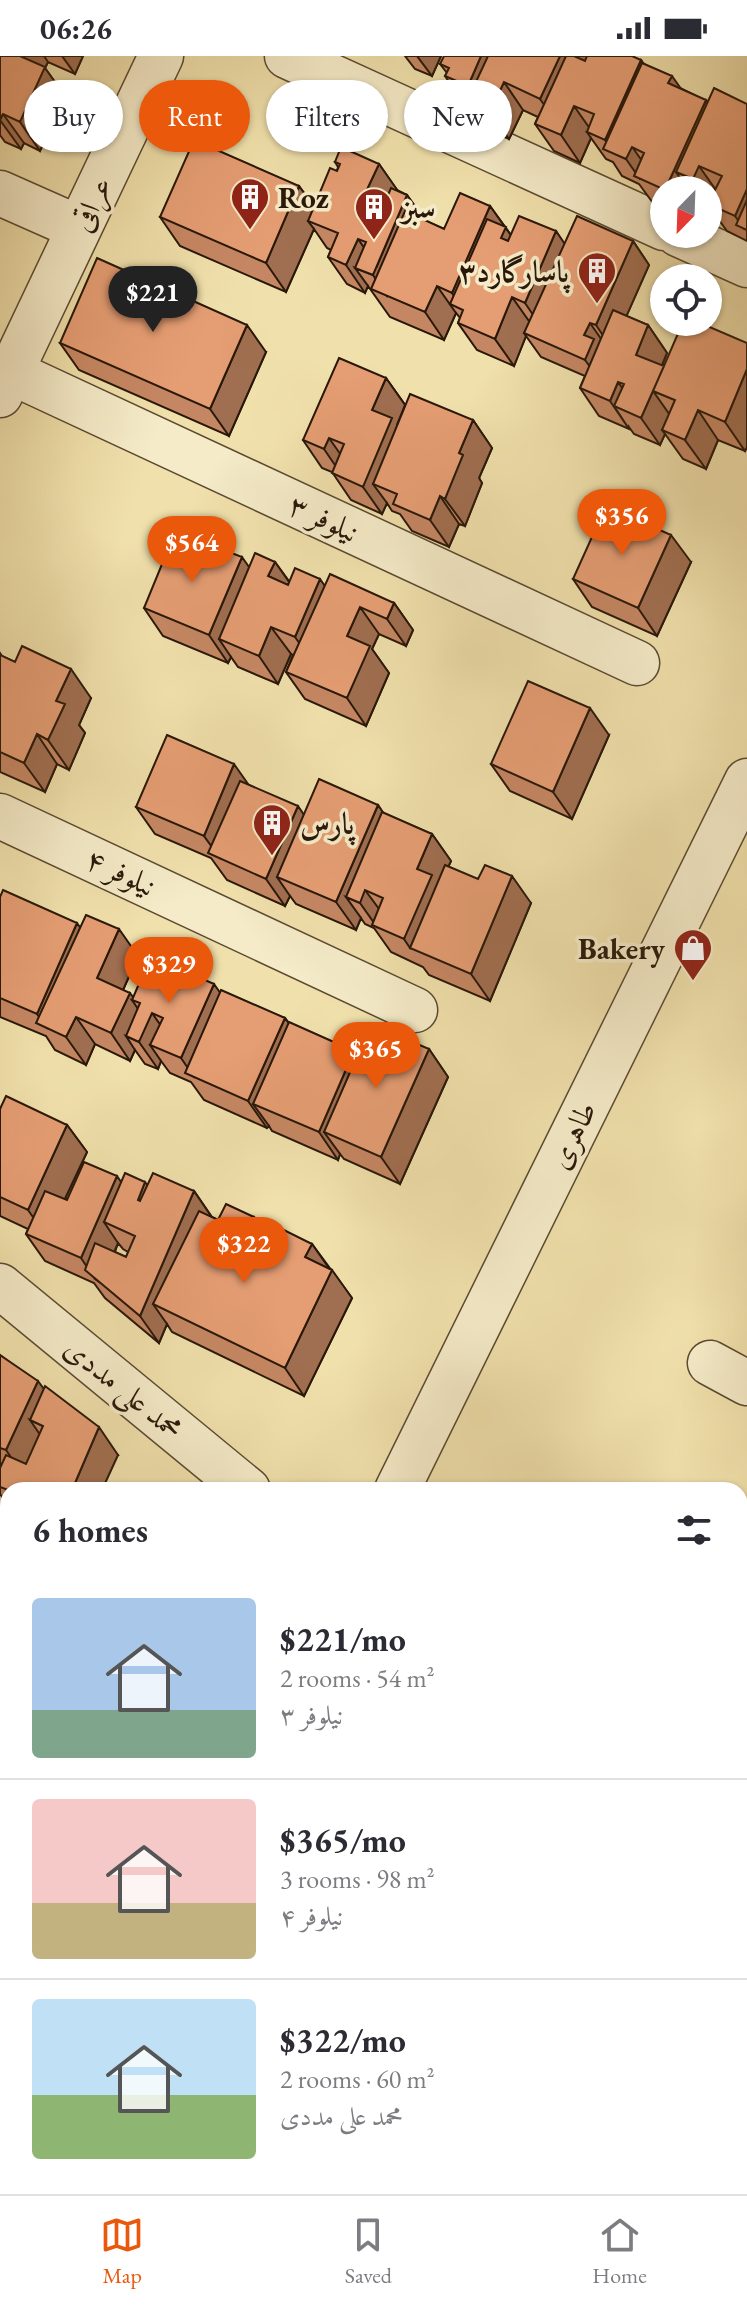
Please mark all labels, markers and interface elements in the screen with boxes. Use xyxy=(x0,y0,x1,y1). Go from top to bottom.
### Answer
text: 06:26 xyxy=(40,9,112,48)
chip: Buy xyxy=(24,80,123,152)
chip: Rent xyxy=(139,80,250,152)
chip: Filters xyxy=(266,80,388,152)
chip: New xyxy=(404,80,512,152)
street label: عراقی xyxy=(61,170,122,239)
building icon: Roz xyxy=(229,176,271,231)
north arrow xyxy=(650,176,722,248)
map controls xyxy=(650,176,722,336)
place label: Roz xyxy=(278,178,329,217)
building icon: سبز xyxy=(353,186,395,241)
place label: سبز xyxy=(399,188,436,227)
building icon: پاسارگارد۳ xyxy=(576,250,618,305)
place label: پاسارگارد۳ xyxy=(459,252,571,294)
button: locate xyxy=(650,264,722,336)
pin: $221 xyxy=(106,266,200,334)
text: $221 xyxy=(126,275,180,309)
street label: نیلوفر ۳ xyxy=(283,485,365,551)
pin: $356 xyxy=(575,489,669,557)
text: $356 xyxy=(595,498,649,532)
pin: $564 xyxy=(145,516,239,584)
text: $564 xyxy=(165,525,219,559)
building icon: پارس xyxy=(251,802,293,857)
place label: پارس xyxy=(300,804,357,846)
street label: نیلوفر ۴ xyxy=(80,839,162,905)
shop icon: Bakery xyxy=(672,927,714,982)
place label: Bakery xyxy=(578,929,666,968)
pin: $329 xyxy=(122,937,216,1005)
text: $329 xyxy=(142,946,196,980)
pin: $365 xyxy=(329,1022,423,1090)
text: $365 xyxy=(349,1031,403,1065)
street label: طاهری xyxy=(539,1095,605,1175)
pin: $322 xyxy=(197,1217,291,1285)
text: $322 xyxy=(217,1226,271,1260)
street label: محمد علی مددی xyxy=(55,1328,191,1450)
text: 6 homes xyxy=(32,1508,148,1552)
icon: filters xyxy=(672,1508,716,1552)
text: $221/mo xyxy=(280,1617,406,1661)
icon: home xyxy=(96,1630,192,1726)
text: 2 rooms · 54 m² xyxy=(280,1661,435,1695)
text: نیلوفر ۳ xyxy=(280,1698,343,1732)
text: $365/mo xyxy=(280,1818,406,1862)
icon: home xyxy=(96,1831,192,1927)
text: 3 rooms · 98 m² xyxy=(280,1862,435,1896)
text: نیلوفر ۴ xyxy=(280,1899,343,1933)
text: $322/mo xyxy=(280,2018,406,2062)
icon: home xyxy=(96,2031,192,2127)
text: 2 rooms · 60 m² xyxy=(280,2062,435,2096)
text: محمد علی مددی xyxy=(280,2099,403,2133)
tab: Map xyxy=(100,2213,144,2290)
tab: Saved xyxy=(345,2213,392,2290)
tab: Home xyxy=(592,2213,647,2290)

